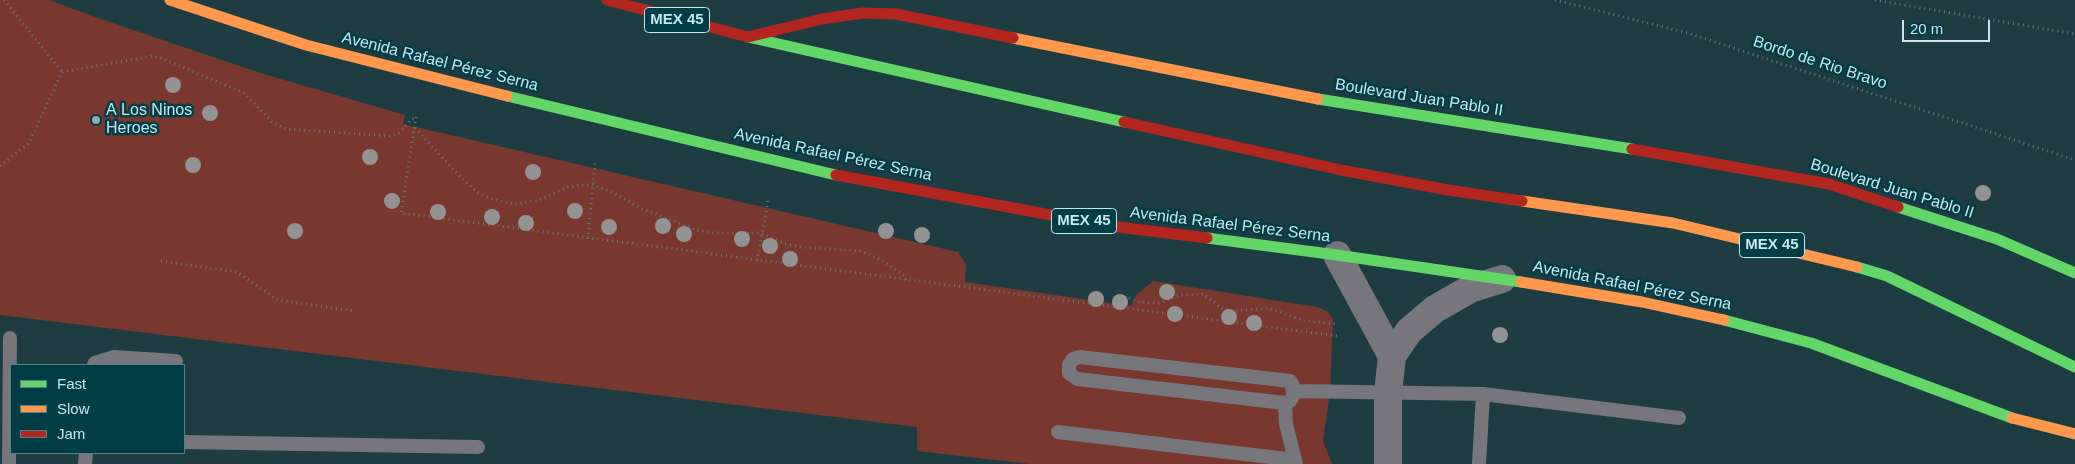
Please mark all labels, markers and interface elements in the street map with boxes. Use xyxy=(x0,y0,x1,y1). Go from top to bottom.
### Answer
road number: MEX 45 xyxy=(644,8,710,32)
scale bar xyxy=(1905,10,1992,42)
text: 20 m xyxy=(1910,20,1943,37)
street label: Avenida Rafael Pérez Serna xyxy=(340,28,540,96)
street label: Bordo de Rio Bravo xyxy=(1751,32,1889,94)
street label: Boulevard Juan Pablo II xyxy=(1334,75,1504,121)
place label: A Los Ninos Heroes xyxy=(106,101,192,139)
marker: A Los Ninos Heroes xyxy=(90,114,102,126)
street label: Avenida Rafael Pérez Serna xyxy=(732,125,934,185)
street label: Boulevard Juan Pablo II xyxy=(1808,155,1976,223)
street label: Avenida Rafael Pérez Serna xyxy=(1129,203,1331,247)
road number: MEX 45 xyxy=(1052,208,1116,234)
road number: MEX 45 xyxy=(1740,232,1804,258)
street label: Avenida Rafael Pérez Serna xyxy=(1531,257,1733,315)
legend xyxy=(10,364,185,454)
text: Fast xyxy=(57,375,86,392)
text: Slow xyxy=(57,400,90,417)
text: Jam xyxy=(57,425,85,442)

